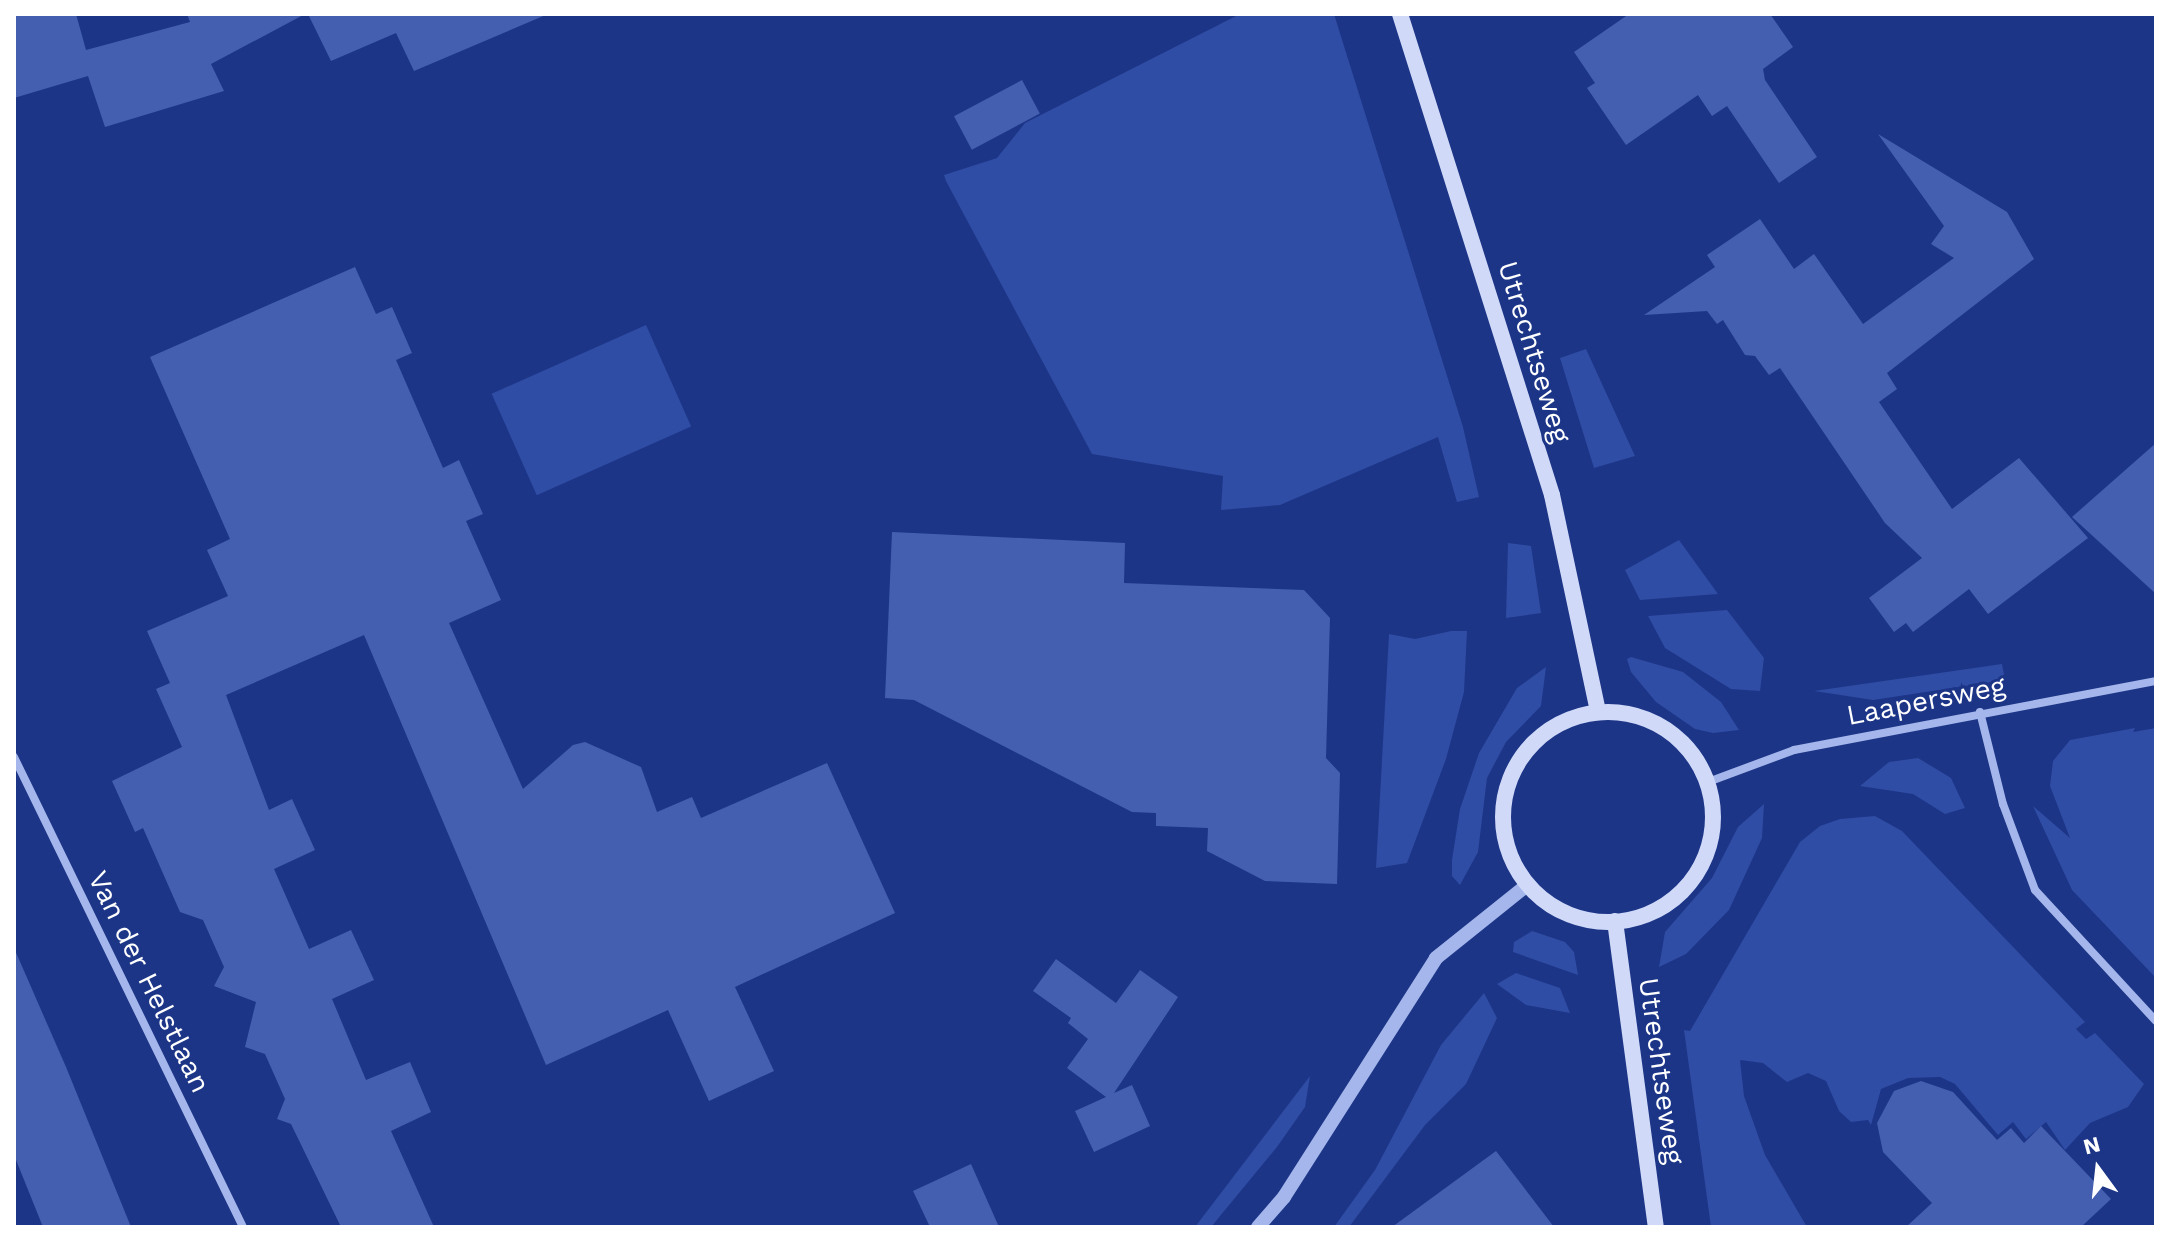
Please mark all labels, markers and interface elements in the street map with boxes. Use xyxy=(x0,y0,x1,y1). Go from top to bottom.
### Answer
street label: Utrechtseweg xyxy=(1490,257,1578,447)
street label: Laapersweg xyxy=(1844,669,2008,733)
street label: Van der Helstlaan xyxy=(81,865,217,1099)
street label: Utrechtseweg xyxy=(1631,976,1691,1166)
north arrow xyxy=(2058,1129,2138,1209)
text: N xyxy=(2081,1131,2103,1160)

